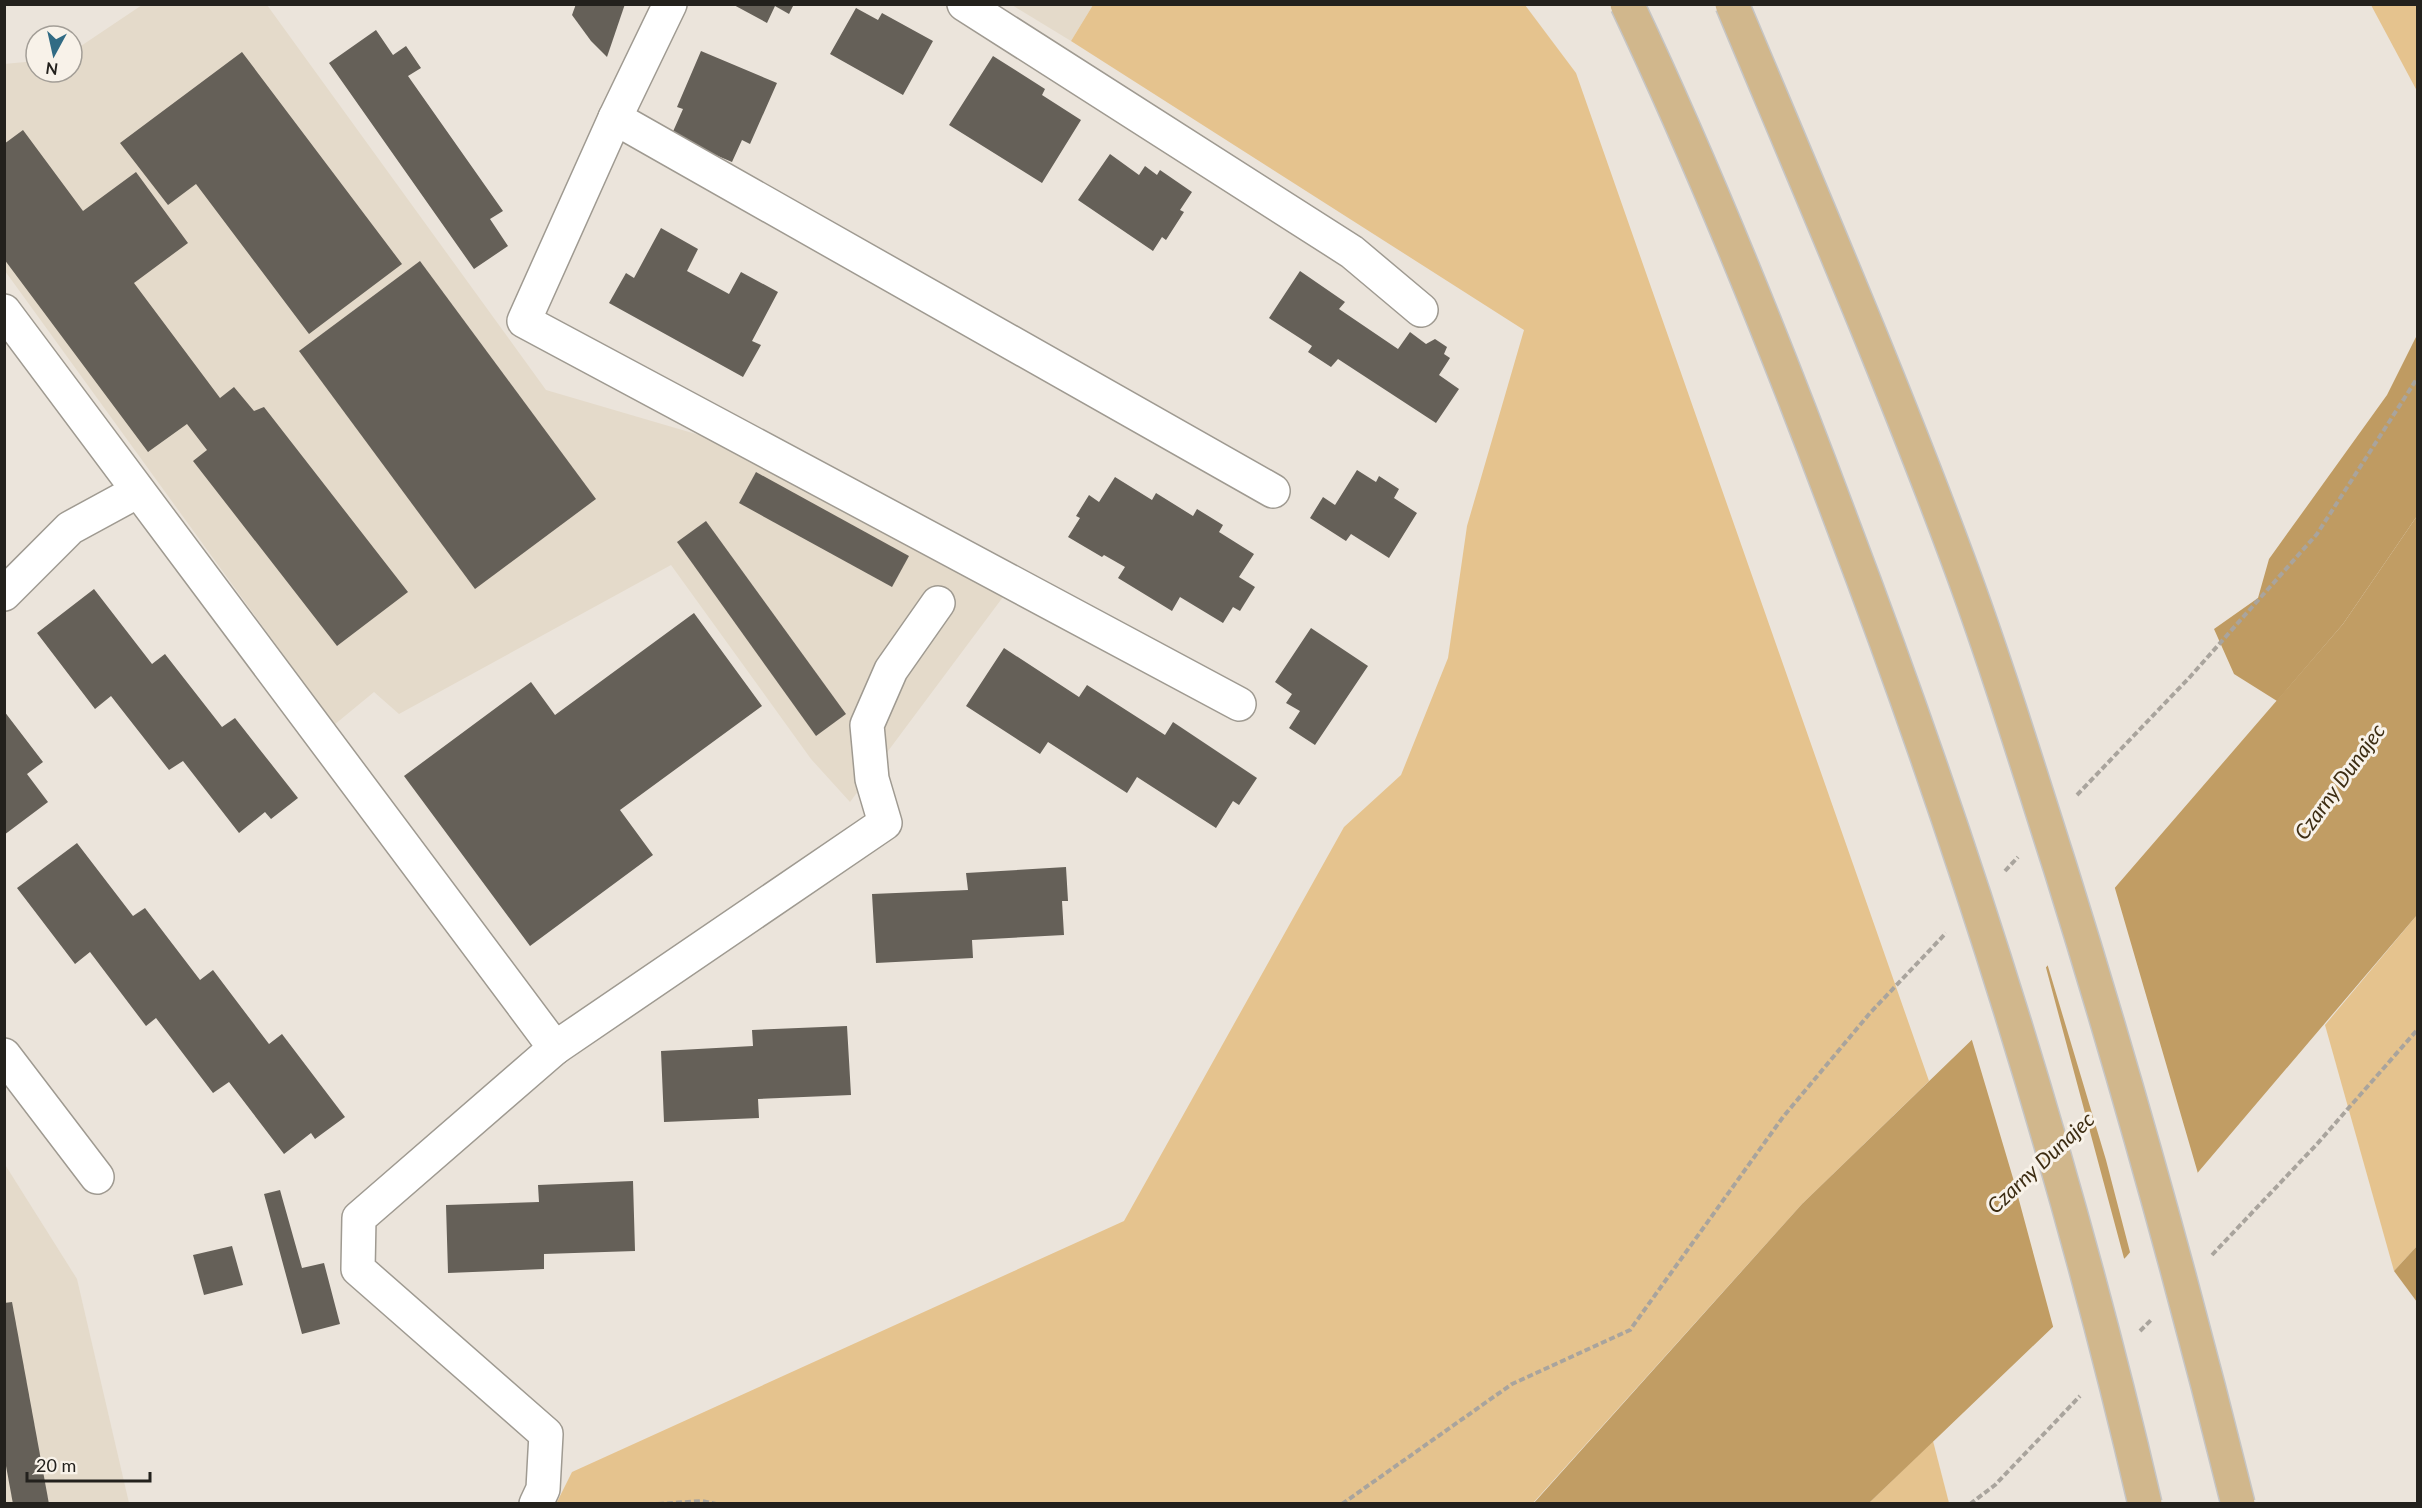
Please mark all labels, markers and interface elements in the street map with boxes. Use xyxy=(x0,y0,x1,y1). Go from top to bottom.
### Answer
north arrow xyxy=(24,24,84,84)
text: N xyxy=(44,59,59,80)
water label: Czarny Dunajec xyxy=(2288,718,2389,844)
water label: Czarny Dunajec xyxy=(1981,1106,2099,1218)
scale bar xyxy=(27,1445,150,1483)
text: 20 m xyxy=(36,1454,76,1476)

